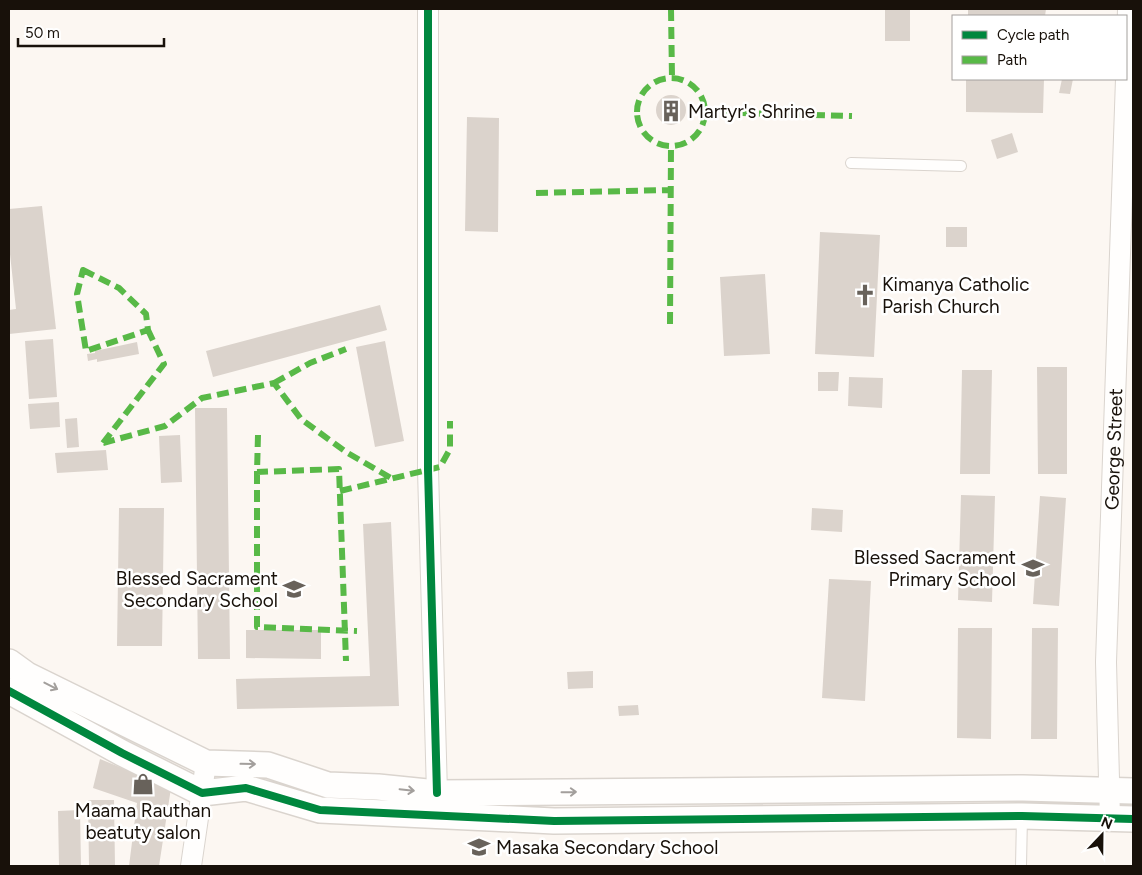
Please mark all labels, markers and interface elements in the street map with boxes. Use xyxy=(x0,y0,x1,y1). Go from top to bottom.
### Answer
scale bar xyxy=(18,15,164,47)
legend xyxy=(952,15,1127,80)
text: 50 m xyxy=(25,24,60,42)
text: Cycle path xyxy=(997,26,1069,44)
text: Path xyxy=(997,51,1027,69)
building icon: Martyr's Shrine xyxy=(658,98,684,124)
place label: Martyr's Shrine xyxy=(688,100,815,123)
place label: Kimanya Catholic Parish Church xyxy=(882,273,1030,318)
church icon: Kimanya Catholic Parish Church xyxy=(852,282,878,308)
street label: George Street xyxy=(1100,388,1127,510)
place label: Blessed Sacrament Primary School xyxy=(854,546,1016,591)
school or university icon: Blessed Sacrament Primary School xyxy=(1020,555,1046,581)
place label: Blessed Sacrament Secondary School xyxy=(116,567,278,612)
school or university icon: Blessed Sacrament Secondary School xyxy=(281,576,307,602)
one-way arrow xyxy=(43,682,58,691)
one-way arrow xyxy=(239,759,255,769)
shop icon: Maama Rauthan beatuty salon xyxy=(130,771,156,797)
one-way arrow xyxy=(398,785,414,795)
one-way arrow xyxy=(560,787,577,797)
place label: Maama Rauthan beatuty salon xyxy=(75,799,211,844)
north arrow xyxy=(1077,810,1127,860)
text: N xyxy=(1098,814,1115,833)
school or university icon: Masaka Secondary School xyxy=(466,834,492,860)
place label: Masaka Secondary School xyxy=(496,836,718,859)

